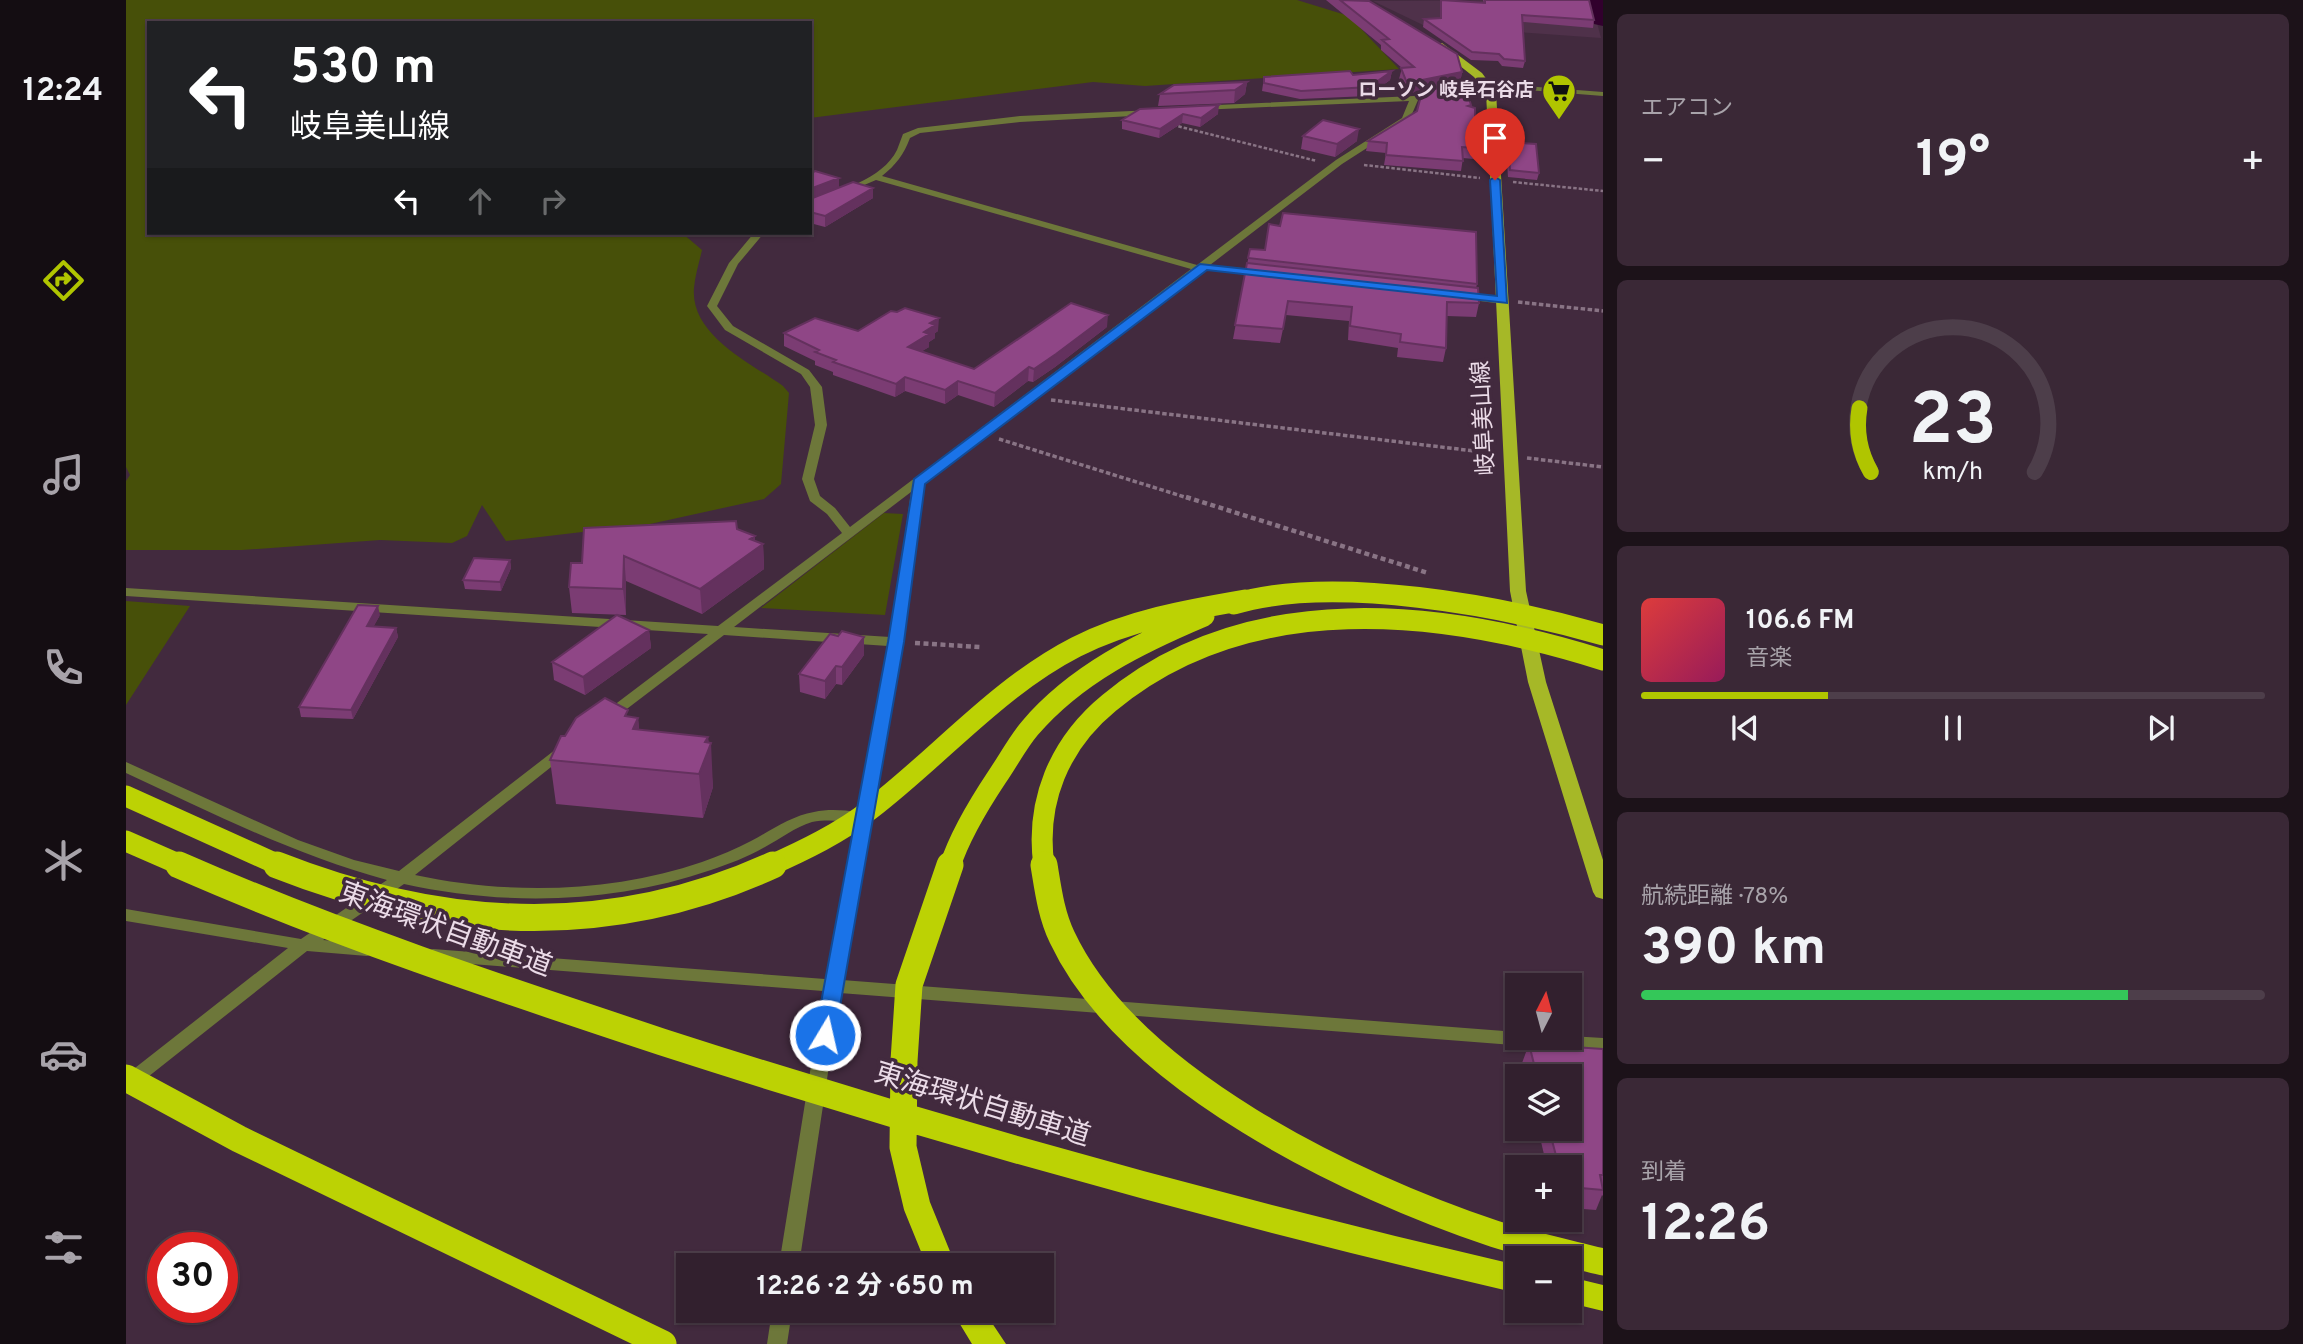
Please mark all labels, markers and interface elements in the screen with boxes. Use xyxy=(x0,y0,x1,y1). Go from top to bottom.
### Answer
text: 530 m xyxy=(290,39,436,101)
icon: left xyxy=(175,49,266,140)
text: 12:24 xyxy=(23,72,103,112)
supermarket icon: ローソン 岐阜石谷店 xyxy=(1540,72,1578,121)
place label: ローソン 岐阜石谷店 xyxy=(1358,79,1534,103)
text: エアコン xyxy=(1641,95,1733,124)
pin xyxy=(1465,108,1525,180)
text: 岐阜美山線 xyxy=(290,109,450,149)
icon: arrive xyxy=(1476,119,1514,157)
text: 19° xyxy=(1916,129,1990,195)
text: − xyxy=(1641,139,1666,188)
text: + xyxy=(2240,139,2265,188)
icon: left xyxy=(388,182,426,220)
icon: ahead xyxy=(461,182,499,220)
icon: right xyxy=(534,182,572,220)
icon: directions xyxy=(39,256,88,305)
street label: 岐阜美山線 xyxy=(1468,360,1502,476)
text: 23 xyxy=(1909,378,1997,470)
icon: music xyxy=(39,450,88,499)
text: km/h xyxy=(1923,457,1983,489)
text: 106.6 FM xyxy=(1746,605,1854,638)
icon: phone xyxy=(39,643,88,692)
text: 音楽 xyxy=(1746,645,1792,674)
icon: previous xyxy=(1726,709,1764,747)
icon: pause xyxy=(1934,709,1972,747)
icon: next xyxy=(2142,709,2180,747)
icon: climate xyxy=(39,836,88,885)
street label: 東海環状自動車道 xyxy=(334,876,556,986)
text: 航続距離 · 78% xyxy=(1641,883,1788,912)
text: 390 km xyxy=(1641,917,1826,983)
north arrow xyxy=(1505,973,1582,1050)
map controls xyxy=(1505,973,1582,1323)
position arrow xyxy=(788,998,862,1072)
icon: car xyxy=(39,1030,88,1079)
street label: 東海環状自動車道 xyxy=(870,1056,1094,1156)
button: layers xyxy=(1505,1064,1582,1141)
button: + xyxy=(1505,1155,1582,1232)
text: 到着 xyxy=(1641,1159,1687,1188)
text: 12:26 xyxy=(1641,1193,1770,1259)
icon: filters xyxy=(39,1223,88,1272)
speed limit sign: 30 xyxy=(147,1232,238,1323)
button: − xyxy=(1505,1246,1582,1323)
text: 12:26 · 2 分 · 650 m xyxy=(756,1271,974,1304)

